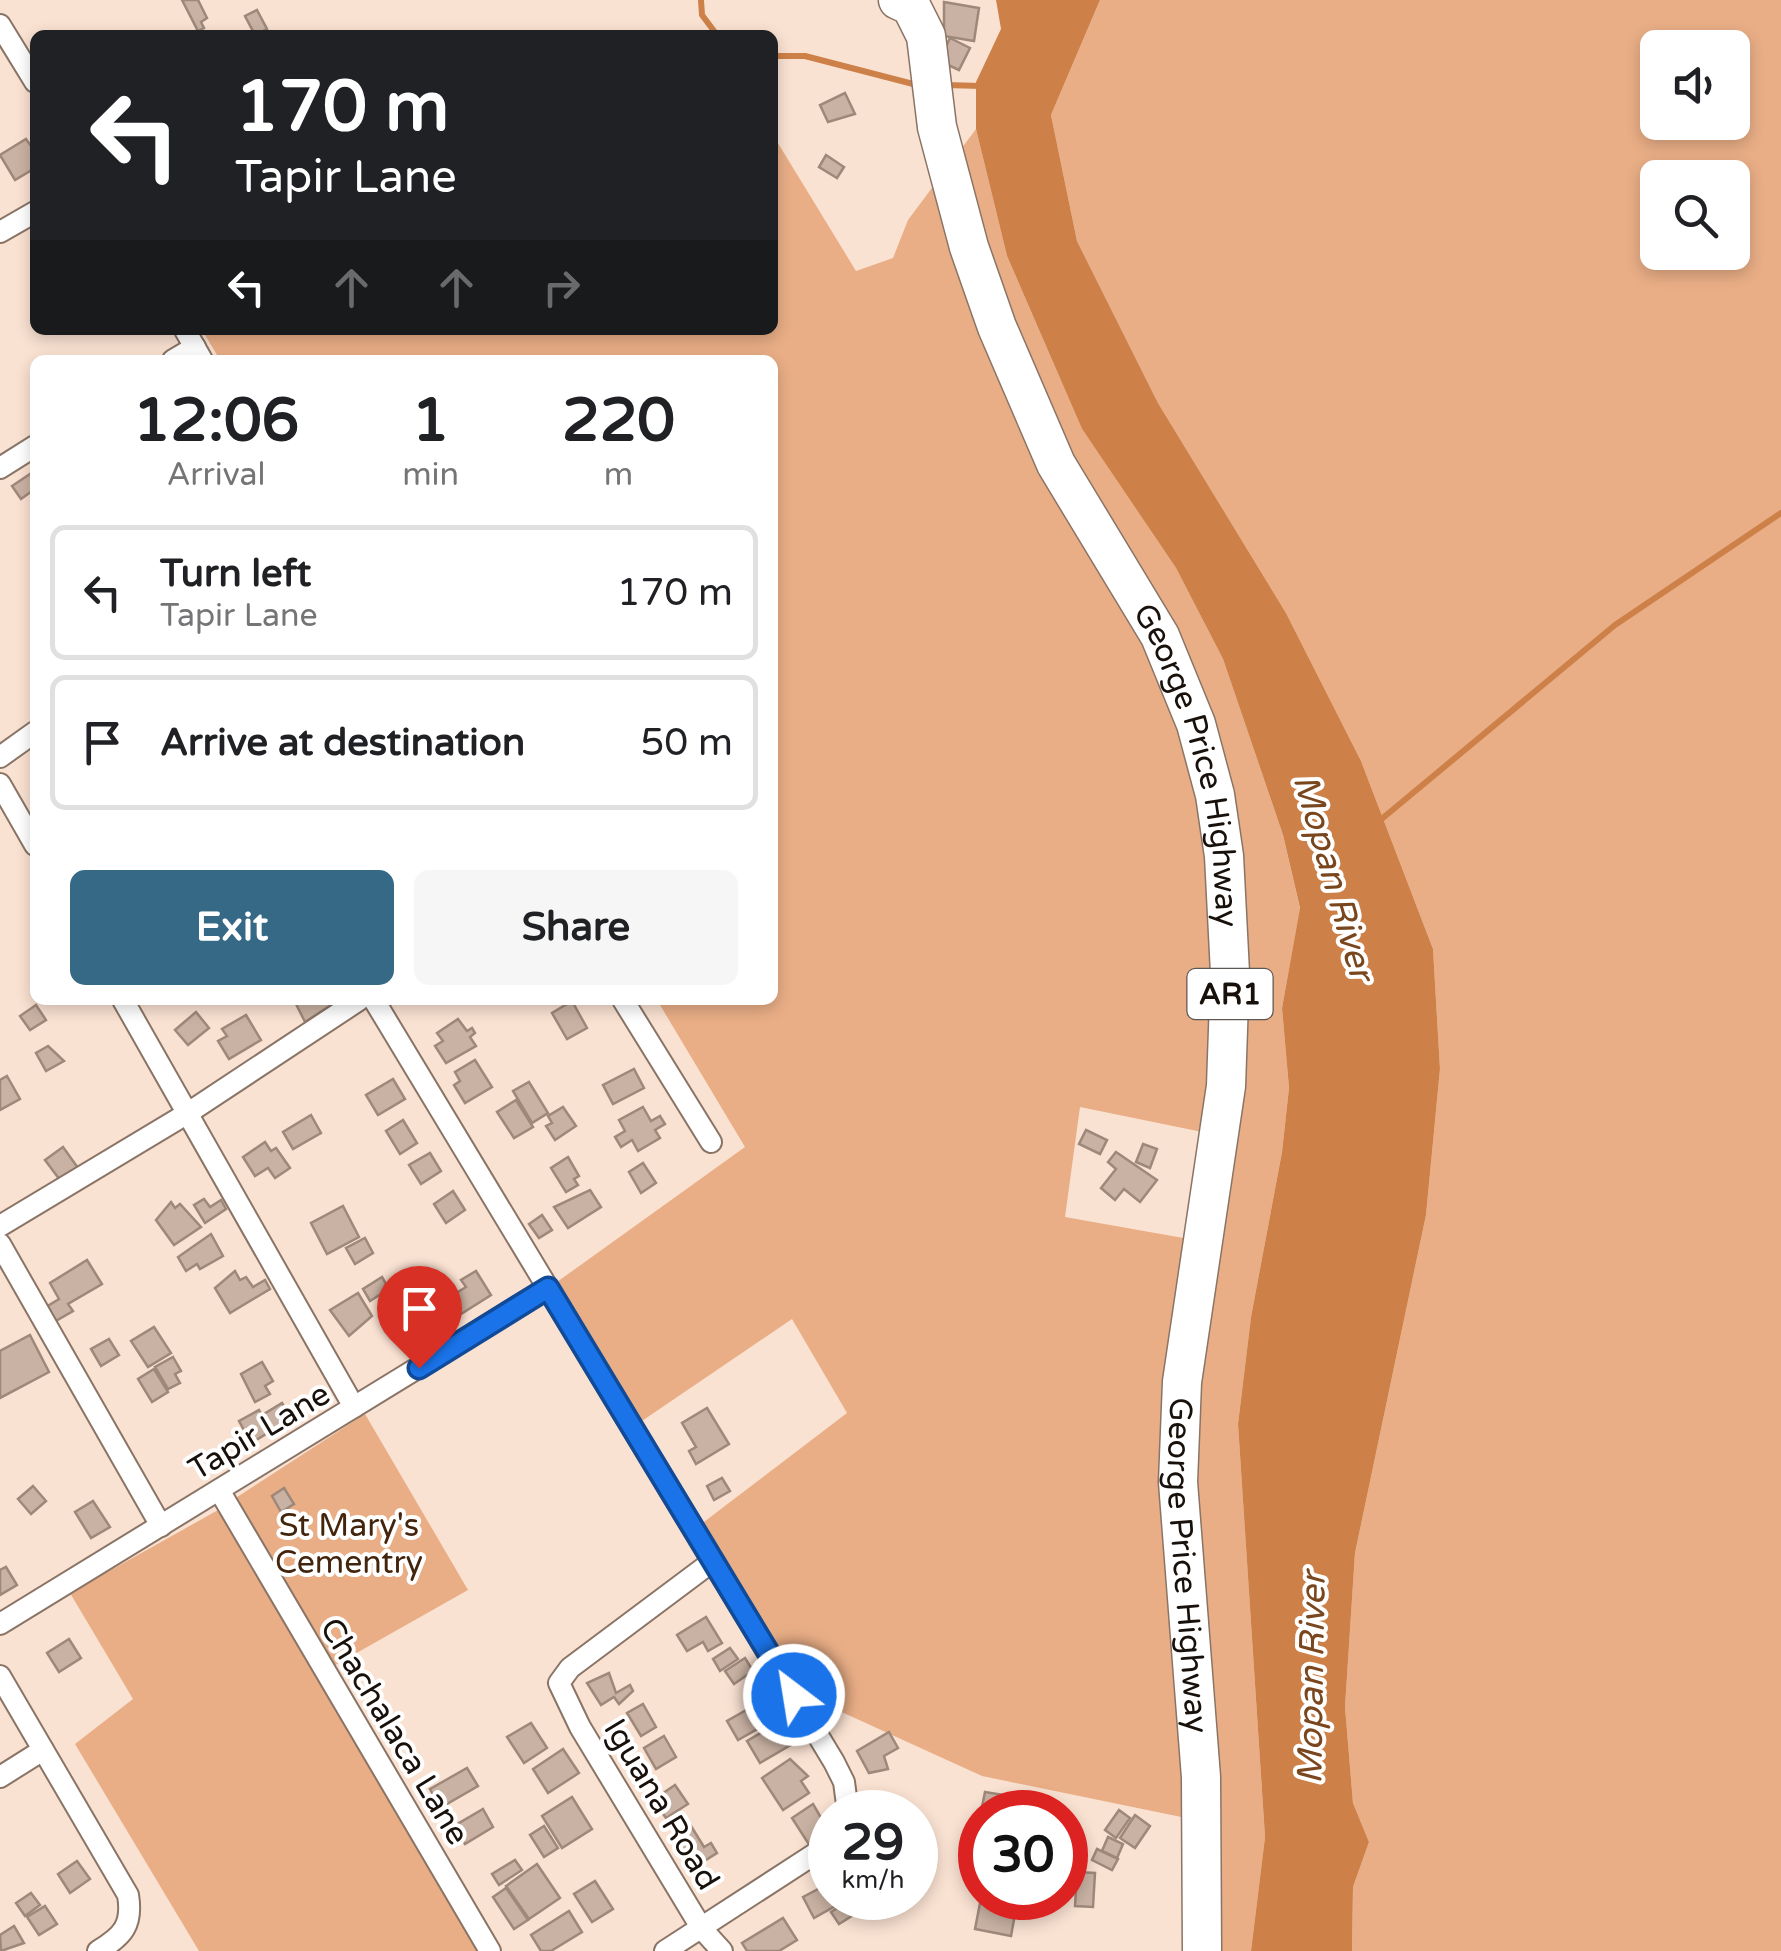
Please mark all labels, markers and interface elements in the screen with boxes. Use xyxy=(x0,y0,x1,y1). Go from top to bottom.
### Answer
map controls xyxy=(1640,30,1750,270)
button: sound xyxy=(1640,30,1750,140)
text: 170 m xyxy=(235,66,449,150)
icon: left xyxy=(70,70,200,200)
text: Tapir Lane xyxy=(235,151,457,205)
button: search xyxy=(1640,160,1750,270)
icon: left xyxy=(219,260,274,315)
icon: ahead xyxy=(324,260,379,315)
icon: ahead xyxy=(429,260,484,315)
icon: right xyxy=(534,260,589,315)
text: 12:06 xyxy=(133,385,299,457)
text: 1 xyxy=(412,385,449,457)
text: 220 xyxy=(562,385,675,457)
text: Arrival xyxy=(167,456,266,494)
text: min xyxy=(402,456,459,494)
text: m xyxy=(604,456,633,494)
text: Turn left xyxy=(160,551,311,597)
icon: left xyxy=(75,565,130,620)
text: 170 m xyxy=(617,570,733,616)
text: Tapir Lane xyxy=(160,597,318,635)
street label: George Price Highway xyxy=(1125,597,1246,928)
icon: arrive xyxy=(75,715,130,770)
text: Arrive at destination xyxy=(160,720,525,766)
text: 50 m xyxy=(641,720,733,766)
water label: Mopan River xyxy=(1284,770,1384,989)
button: Exit xyxy=(70,870,394,985)
button: Share xyxy=(414,870,738,985)
road number: AR1 xyxy=(1188,969,1272,1019)
pin xyxy=(377,1266,462,1369)
icon: arrive xyxy=(392,1281,447,1336)
street label: Tapir Lane xyxy=(182,1375,337,1489)
street label: George Price Highway xyxy=(1158,1397,1216,1735)
park label: St Mary's Cementry xyxy=(275,1507,423,1582)
water label: Mopan River xyxy=(1289,1567,1335,1784)
street label: Chachalaca Lane xyxy=(312,1611,477,1852)
position arrow xyxy=(742,1643,846,1747)
street label: Iguana Road xyxy=(595,1712,727,1897)
speed limit sign: 30 xyxy=(958,1790,1088,1920)
text: 29 xyxy=(842,1813,904,1873)
text: km/h xyxy=(842,1865,904,1895)

